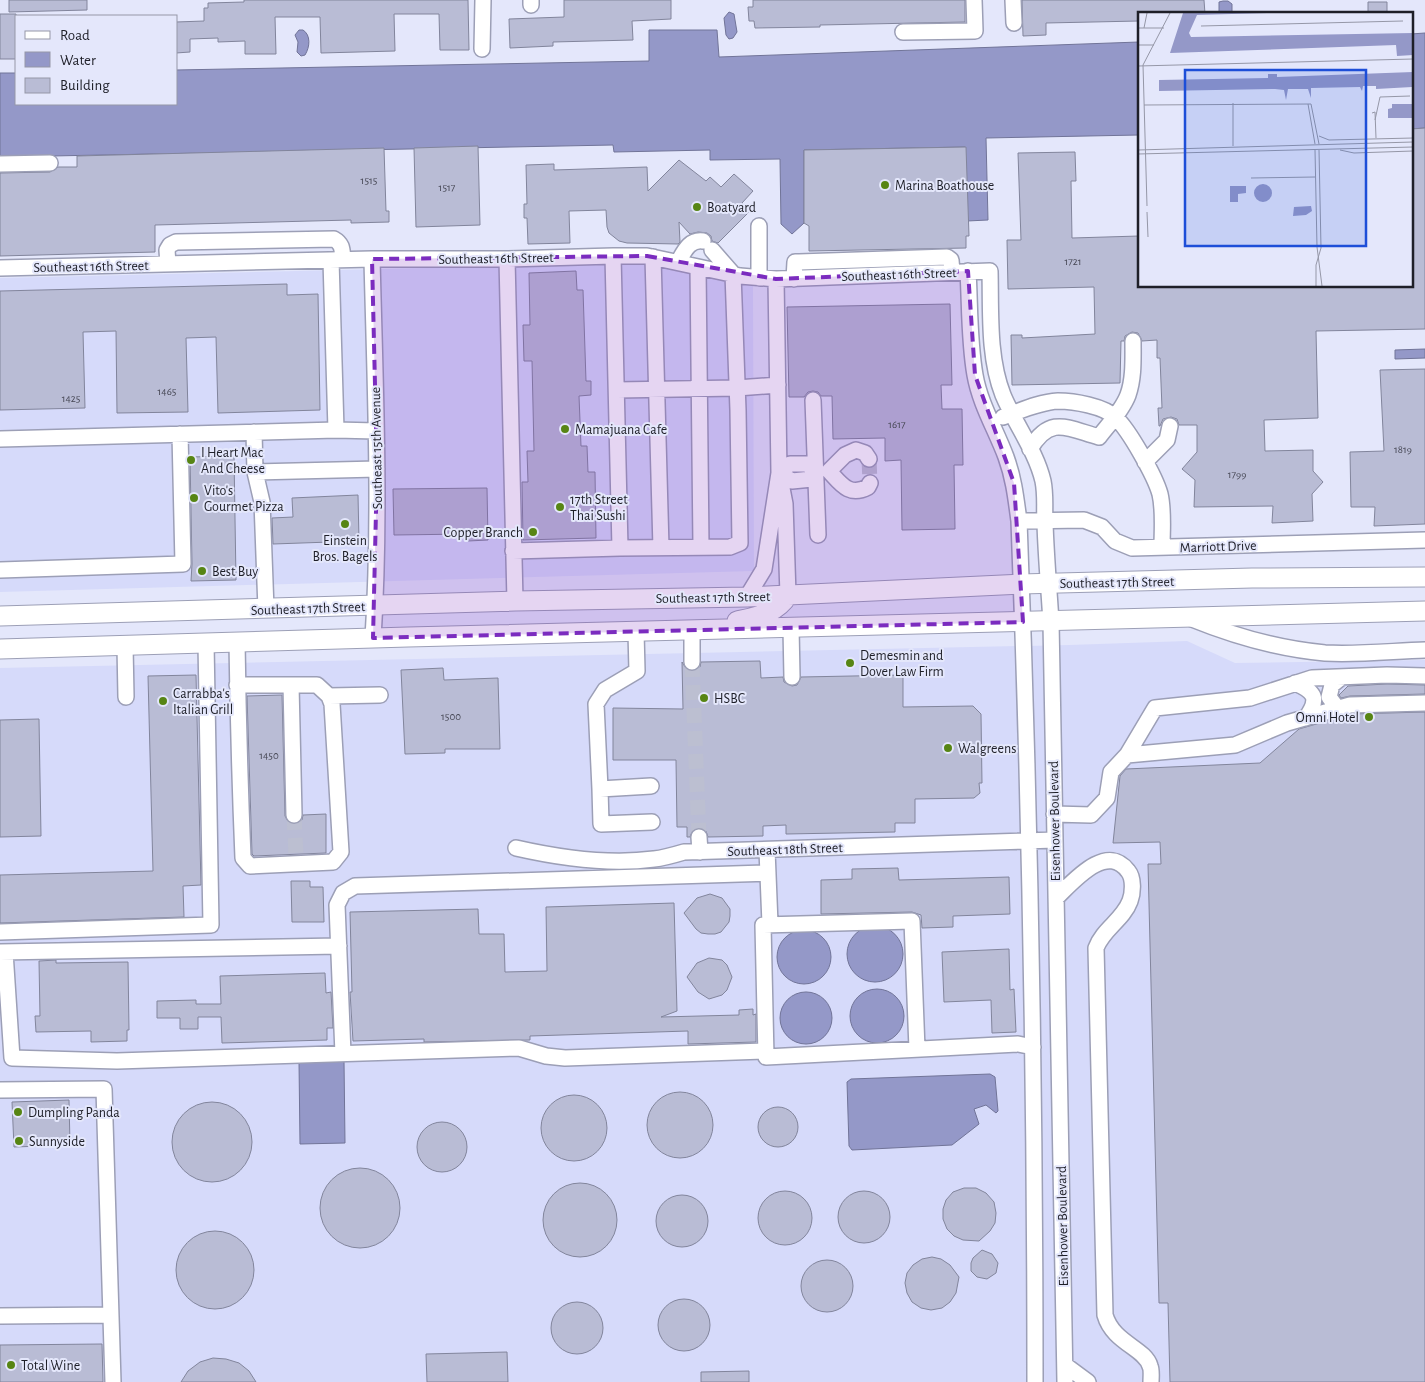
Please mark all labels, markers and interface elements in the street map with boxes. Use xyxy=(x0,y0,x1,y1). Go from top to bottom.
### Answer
inset map xyxy=(1138,12,1412,288)
legend xyxy=(15,15,178,105)
text: Road xyxy=(60,28,90,43)
text: Water xyxy=(60,53,96,68)
text: Building xyxy=(60,78,110,93)
house number: 1515 xyxy=(361,175,378,186)
marker: Marina Boathouse xyxy=(879,179,891,191)
place label: Marina Boathouse xyxy=(895,179,994,193)
house number: 1517 xyxy=(439,182,456,193)
marker: Boatyard xyxy=(691,201,703,213)
place label: Boatyard xyxy=(707,201,756,215)
street label: Southeast 16th Street xyxy=(438,251,554,267)
house number: 1721 xyxy=(1064,256,1082,267)
street label: Southeast 16th Street xyxy=(33,259,149,275)
street label: Southeast 16th Street xyxy=(841,266,957,284)
house number: 1465 xyxy=(158,386,177,397)
street label: Southeast 15th Avenue xyxy=(369,387,385,509)
house number: 1425 xyxy=(62,393,81,404)
house number: 1617 xyxy=(888,419,906,430)
marker: Mamajuana Cafe xyxy=(559,423,571,435)
place label: Mamajuana Cafe xyxy=(575,423,667,437)
house number: 1819 xyxy=(1394,444,1412,455)
place label: I Heart Mac And Cheese xyxy=(201,446,265,476)
marker: I Heart Mac And Cheese xyxy=(185,454,197,466)
house number: 1799 xyxy=(1228,469,1246,480)
place label: Vito's Gourmet Pizza xyxy=(204,484,284,514)
marker: Vito's Gourmet Pizza xyxy=(188,492,200,504)
place label: 17th Street Thai Sushi xyxy=(570,493,628,523)
marker: 17th Street Thai Sushi xyxy=(554,501,566,513)
marker: Einstein Bros. Bagels xyxy=(339,518,351,530)
place label: Copper Branch xyxy=(444,526,523,540)
marker: Copper Branch xyxy=(527,526,539,538)
place label: Einstein Bros. Bagels xyxy=(312,534,378,564)
street label: Marriott Drive xyxy=(1179,539,1257,555)
marker: Best Buy xyxy=(196,565,208,577)
place label: Best Buy xyxy=(212,565,258,579)
street label: Southeast 17th Street xyxy=(1060,575,1175,591)
street label: Southeast 17th Street xyxy=(656,590,771,606)
street label: Southeast 17th Street xyxy=(251,600,366,618)
place label: Demesmin and Dover Law Firm xyxy=(860,649,944,679)
marker: Demesmin and Dover Law Firm xyxy=(844,657,856,669)
place label: Carrabba's Italian Grill xyxy=(173,687,233,717)
marker: HSBC xyxy=(698,692,710,704)
place label: HSBC xyxy=(714,692,745,706)
marker: Carrabba's Italian Grill xyxy=(157,695,169,707)
house number: 1500 xyxy=(441,711,461,722)
place label: Omni Hotel xyxy=(1296,711,1359,725)
marker: Omni Hotel xyxy=(1363,711,1375,723)
marker: Walgreens xyxy=(942,742,954,754)
place label: Walgreens xyxy=(958,742,1016,756)
house number: 1450 xyxy=(259,750,279,761)
street label: Eisenhower Boulevard xyxy=(1047,761,1063,881)
street label: Southeast 18th Street xyxy=(727,841,843,859)
marker: Dumpling Panda xyxy=(12,1106,24,1118)
place label: Dumpling Panda xyxy=(28,1106,120,1120)
marker: Sunnyside xyxy=(13,1135,25,1147)
place label: Sunnyside xyxy=(29,1135,85,1149)
street label: Eisenhower Boulevard xyxy=(1055,1166,1071,1286)
marker: Total Wine xyxy=(5,1359,17,1371)
place label: Total Wine xyxy=(21,1359,80,1373)

